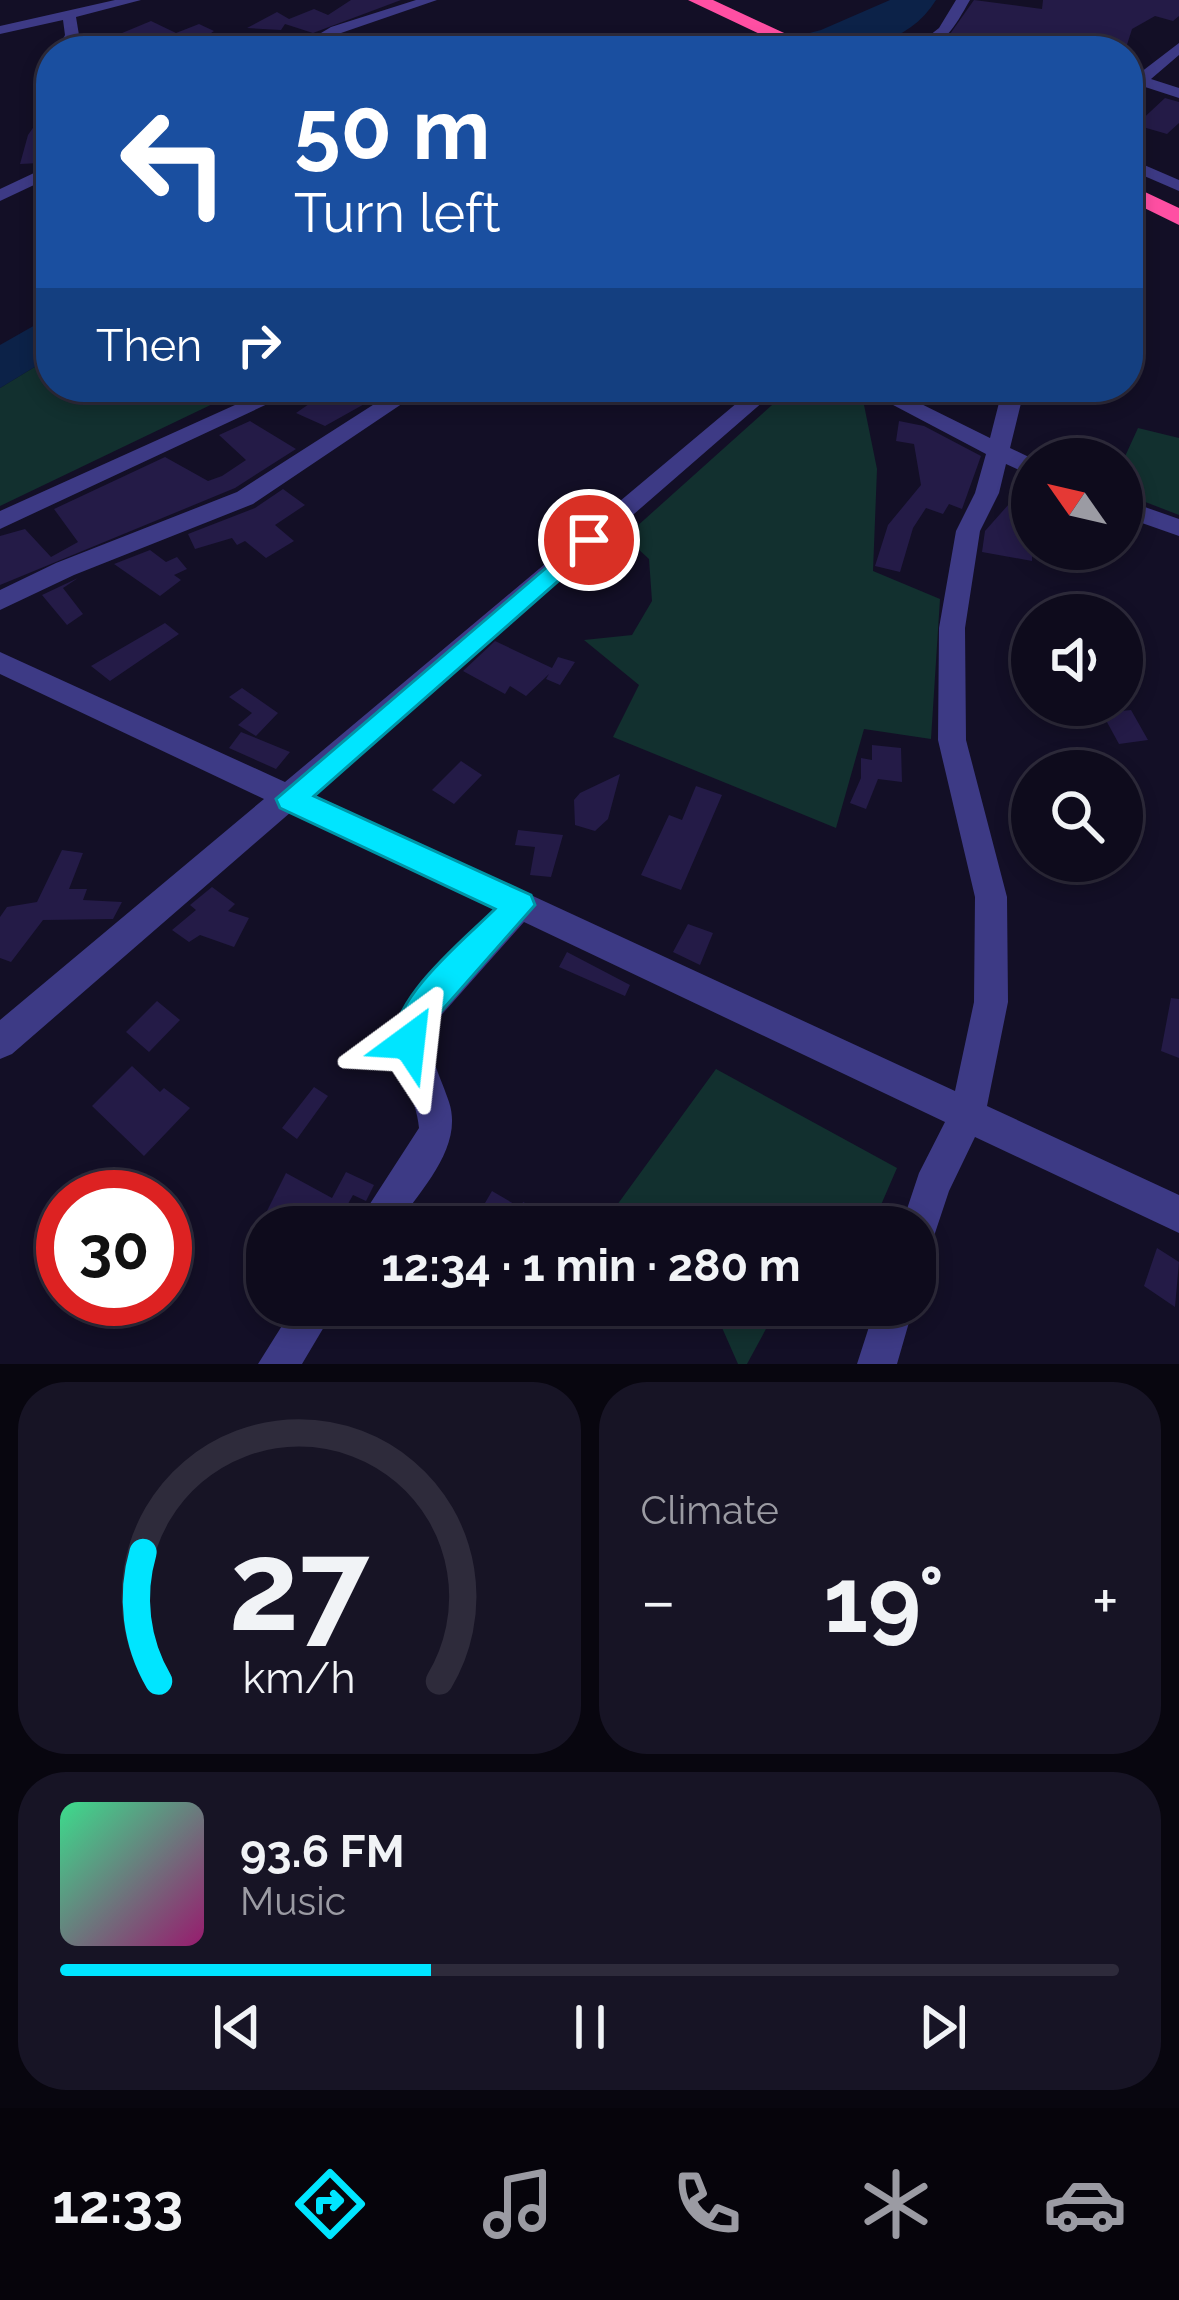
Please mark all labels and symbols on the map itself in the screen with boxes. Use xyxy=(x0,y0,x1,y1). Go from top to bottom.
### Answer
north arrow xyxy=(1011,438,1143,570)
pin xyxy=(538,489,640,591)
position arrow xyxy=(346,979,472,1105)
speed limit sign: 30 xyxy=(36,1170,192,1326)

